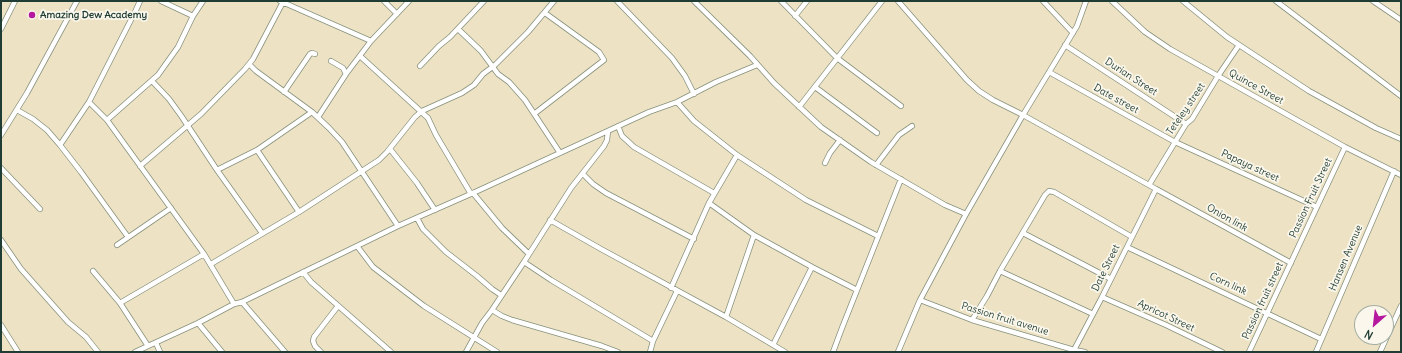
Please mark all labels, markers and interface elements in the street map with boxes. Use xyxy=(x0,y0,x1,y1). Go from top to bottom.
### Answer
place label: Amazing Dew Academy xyxy=(40,9,147,21)
marker: Amazing Dew Academy xyxy=(27,10,37,20)
street label: Durian Street xyxy=(1103,56,1159,98)
street label: Quince Street xyxy=(1227,67,1285,107)
street label: Teteley street xyxy=(1164,81,1208,137)
street label: Date street xyxy=(1091,82,1141,116)
street label: Papaya street xyxy=(1219,147,1281,185)
street label: Passion Fruit Street xyxy=(1287,156,1335,240)
street label: Onion link xyxy=(1204,202,1250,234)
street label: Hansen Avenue xyxy=(1327,223,1365,293)
street label: Date Street xyxy=(1090,243,1122,293)
street label: Passion fruit street xyxy=(1240,261,1286,341)
street label: Corn link xyxy=(1207,270,1249,298)
street label: Apricot Street xyxy=(1136,298,1196,334)
street label: Passion fruit avenue xyxy=(960,300,1050,338)
north arrow xyxy=(1354,305,1394,345)
text: N xyxy=(1362,327,1375,343)

